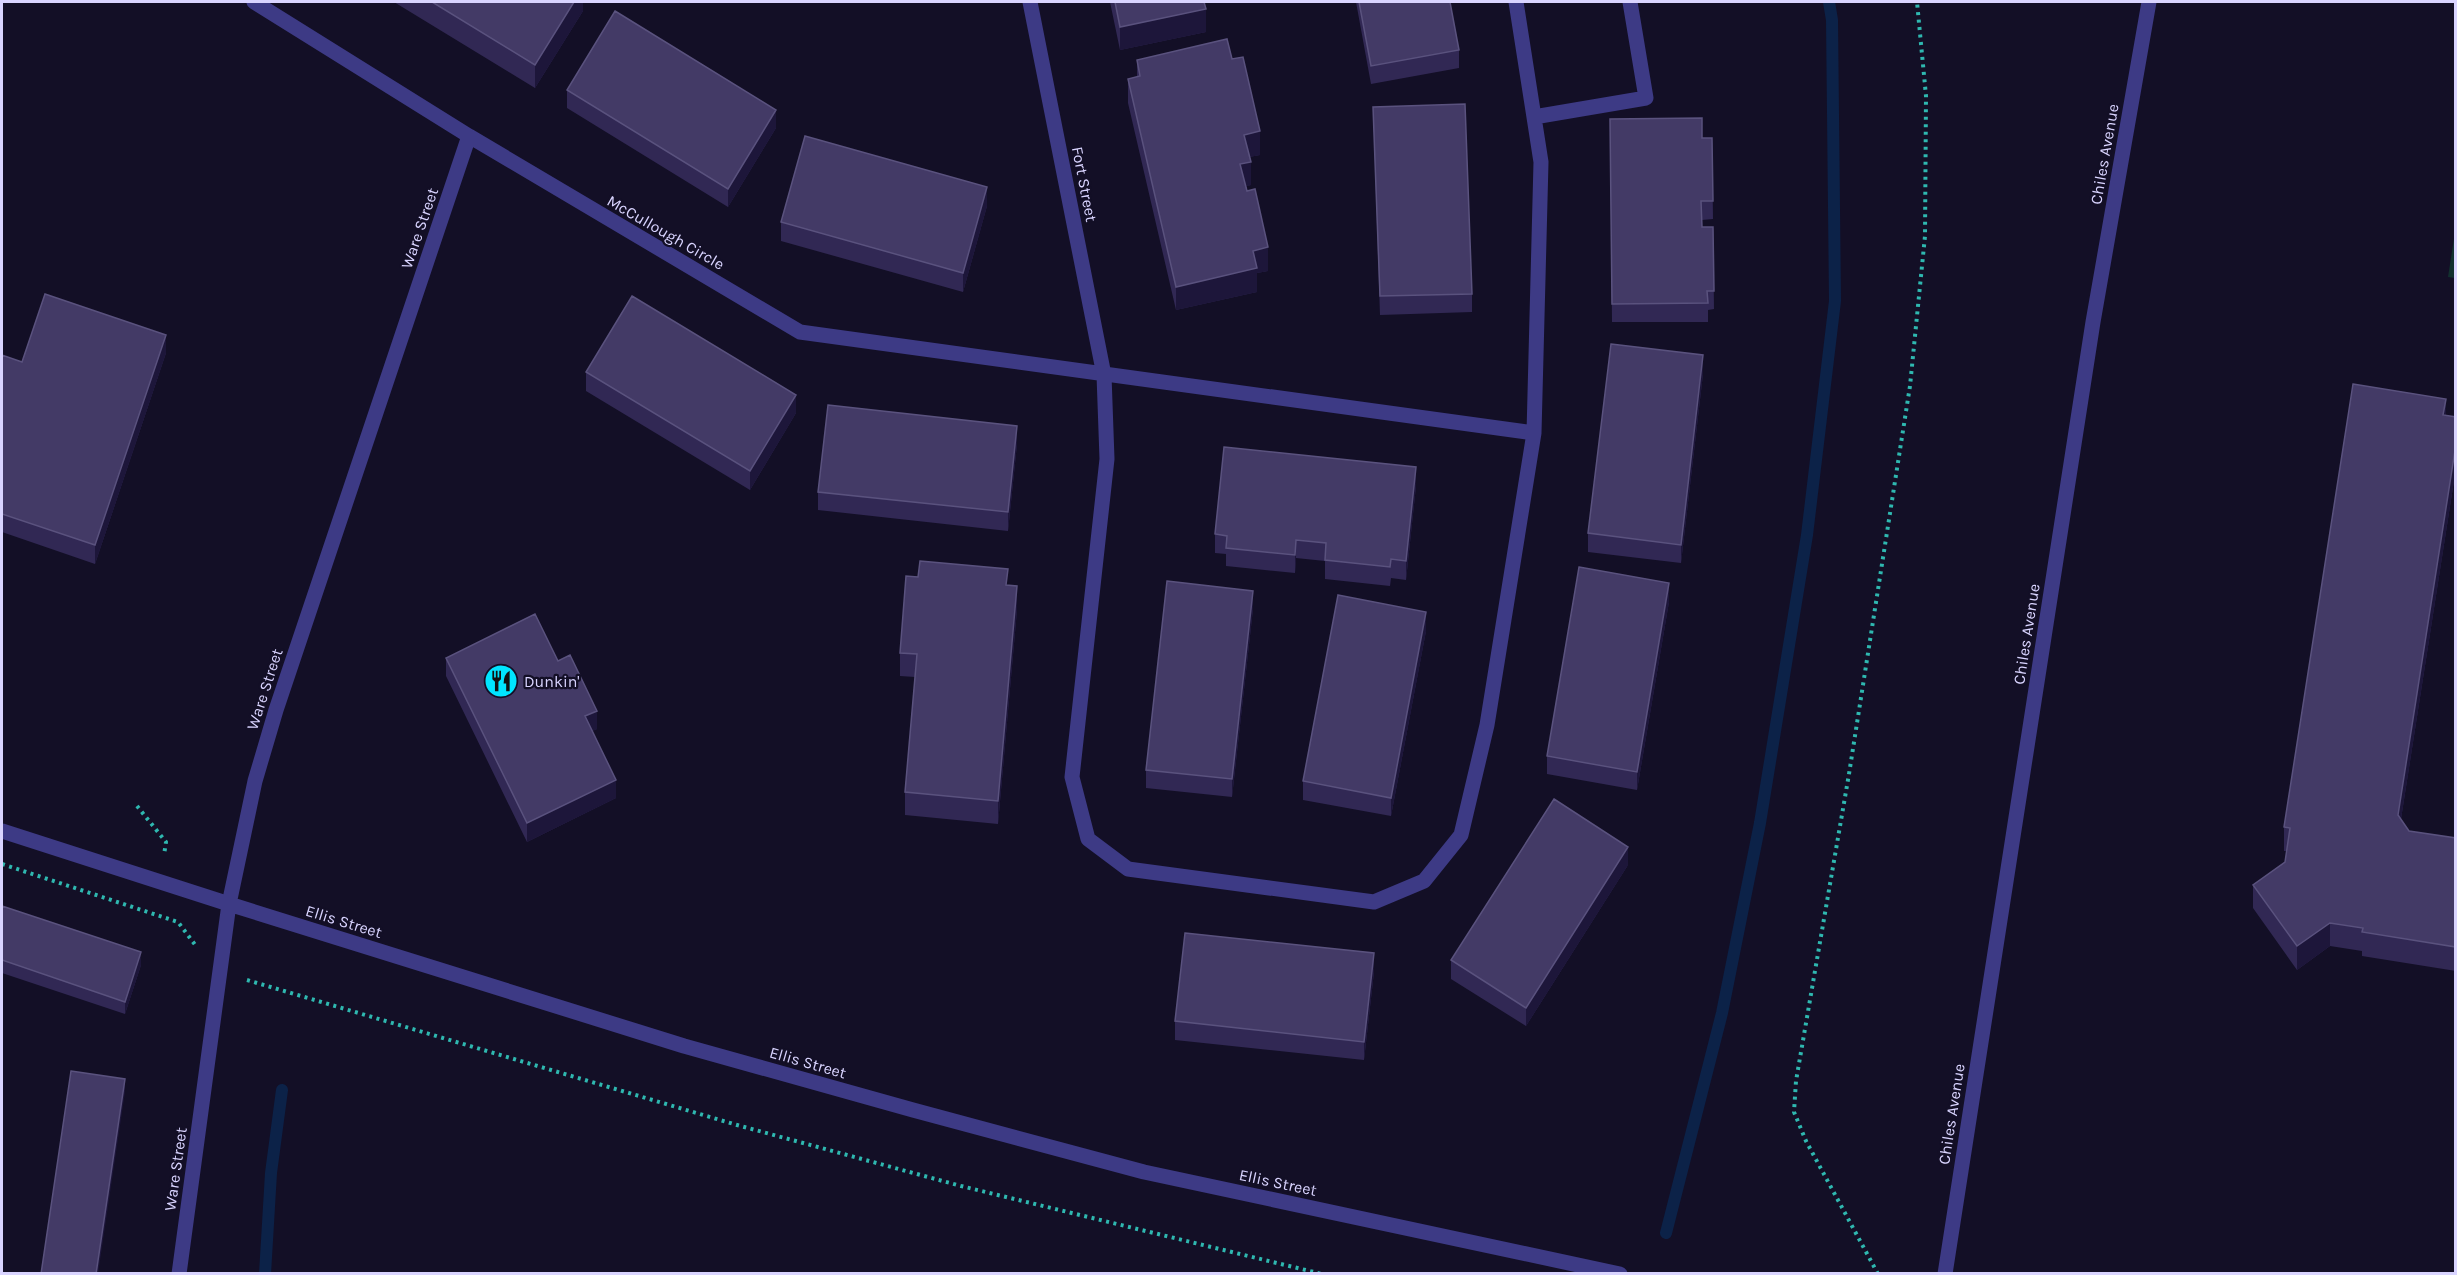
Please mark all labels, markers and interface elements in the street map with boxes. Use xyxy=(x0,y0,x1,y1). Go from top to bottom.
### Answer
street label: Chiles Avenue xyxy=(2086,102,2123,206)
street label: Fort Street xyxy=(1068,145,1101,223)
street label: Ware Street xyxy=(397,185,442,271)
street label: McCullough Circle xyxy=(604,191,728,274)
street label: Chiles Avenue xyxy=(2009,582,2044,686)
street label: Ware Street xyxy=(242,646,287,732)
restaurant icon: Dunkin' xyxy=(483,663,519,699)
place label: Dunkin' xyxy=(524,672,580,691)
street label: Ellis Street xyxy=(303,901,384,942)
street label: Ellis Street xyxy=(767,1042,848,1082)
street label: Chiles Avenue xyxy=(1934,1062,1969,1166)
street label: Ware Street xyxy=(160,1126,191,1212)
street label: Ellis Street xyxy=(1237,1165,1318,1200)

